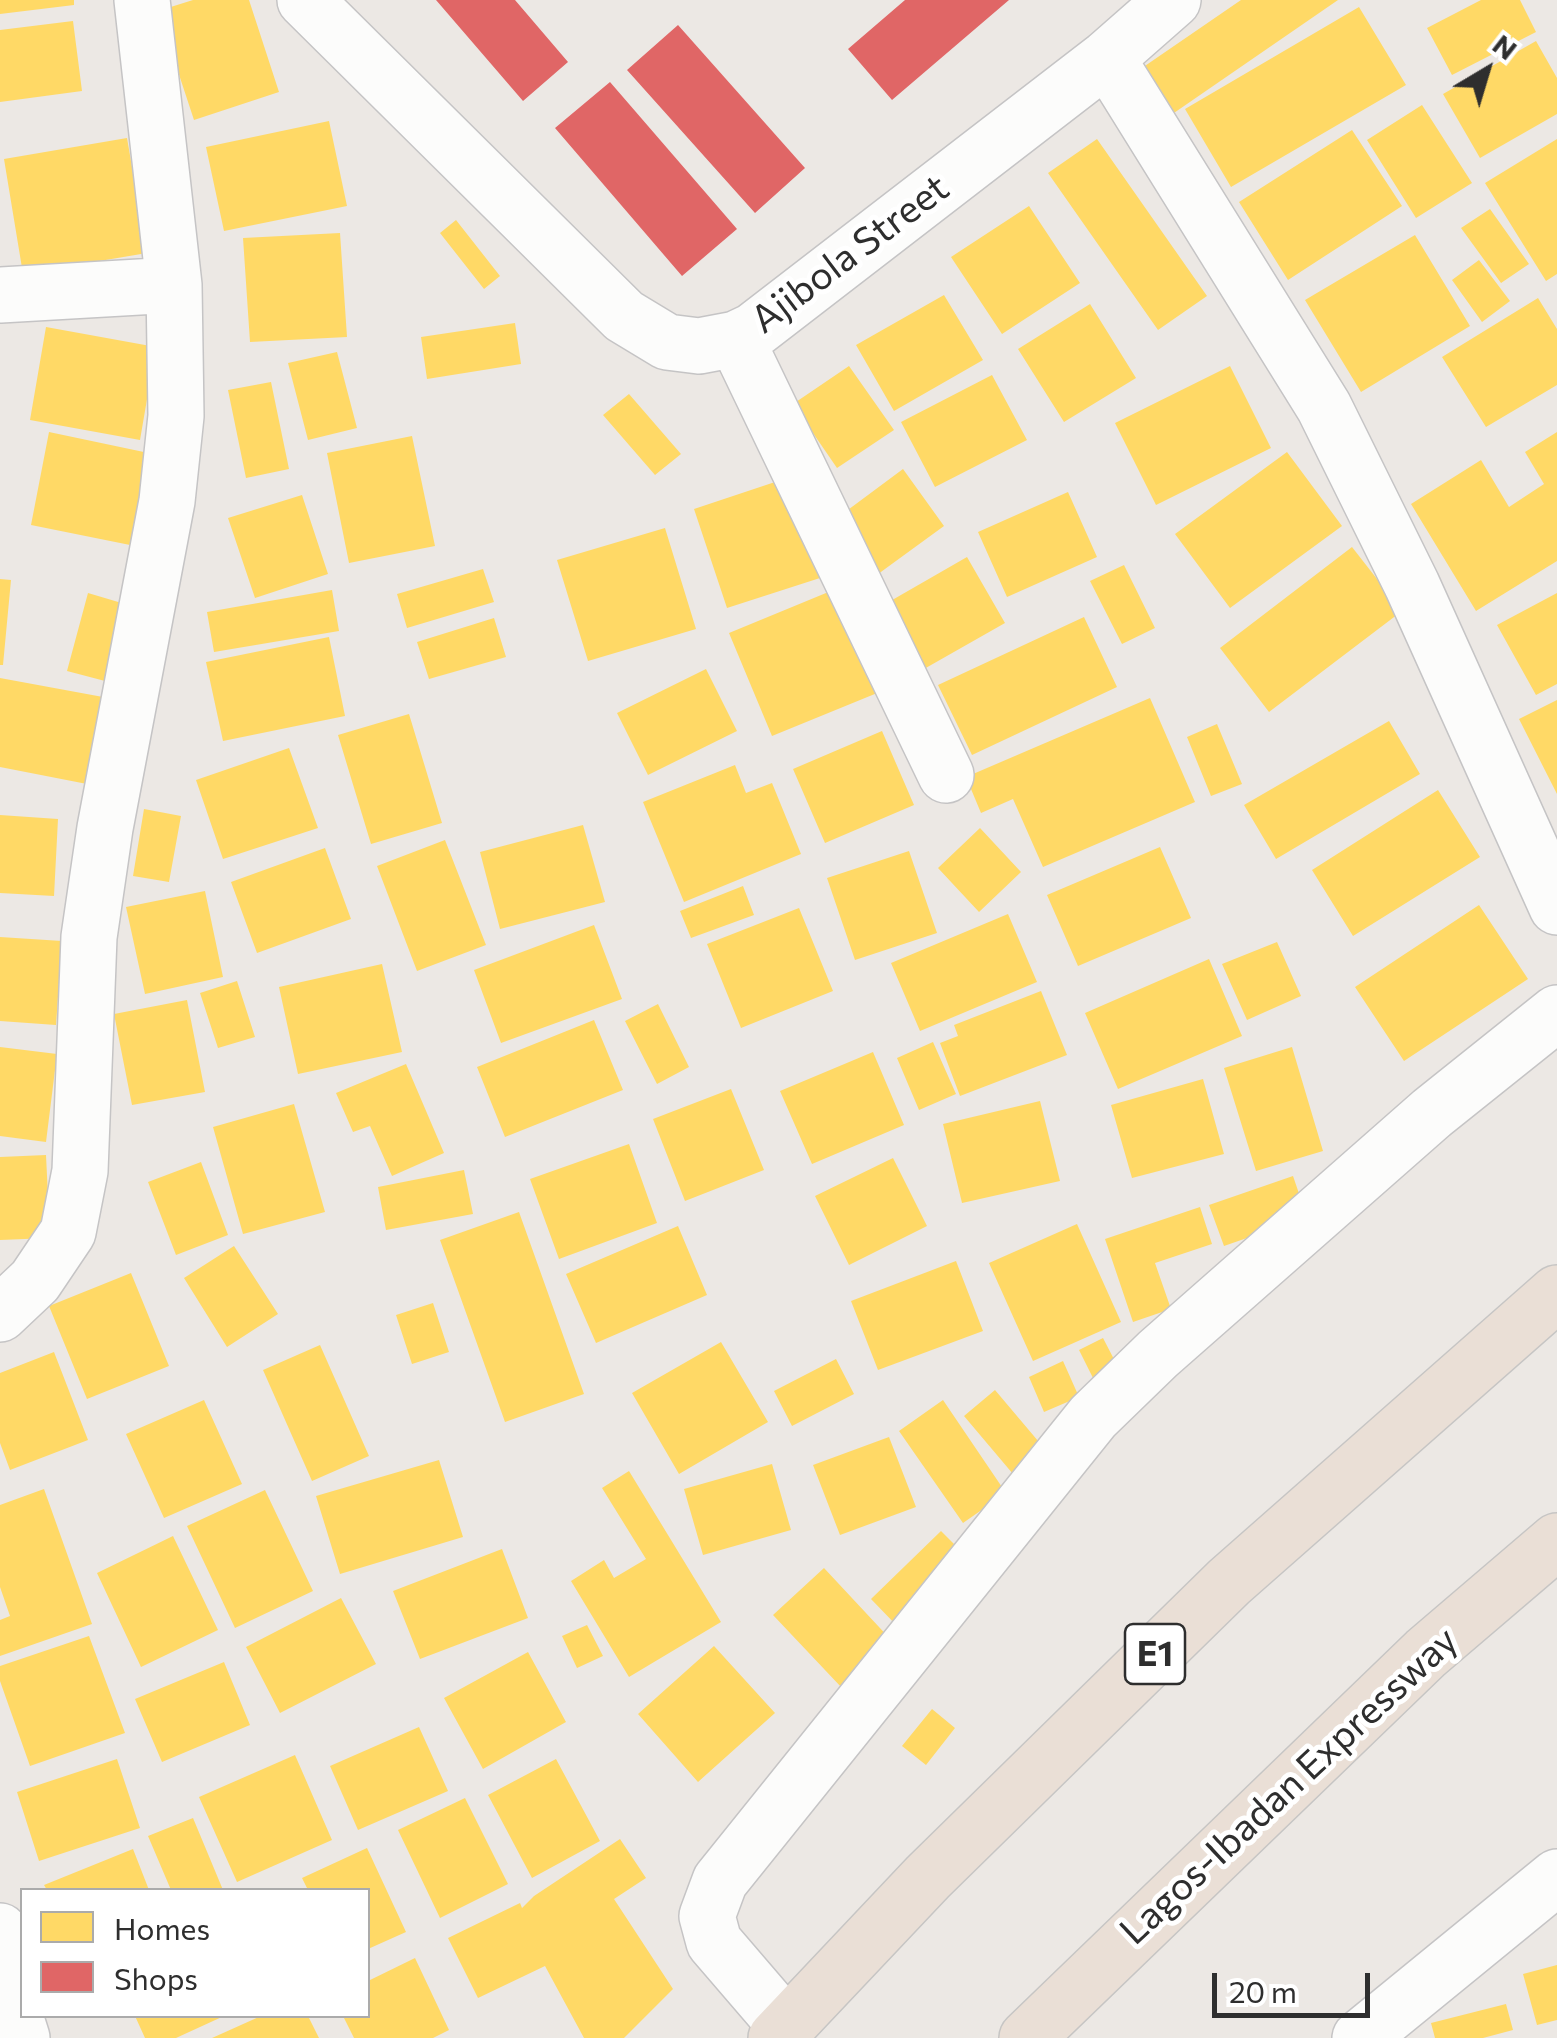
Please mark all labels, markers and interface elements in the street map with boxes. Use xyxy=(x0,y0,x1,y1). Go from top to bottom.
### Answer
north arrow xyxy=(1437,20,1537,120)
text: N xyxy=(1487,26,1524,66)
street label: Ajibola Street xyxy=(742,165,958,343)
street label: Lagos-Ibadan Expressway xyxy=(1111,1618,1467,1954)
road number: E1 xyxy=(1125,1624,1185,1684)
legend xyxy=(20,1888,370,2018)
text: Homes xyxy=(114,1909,210,1946)
scale bar xyxy=(1217,1953,1374,2015)
text: Shops xyxy=(114,1959,198,1996)
text: 20 m xyxy=(1229,1972,1297,2009)

